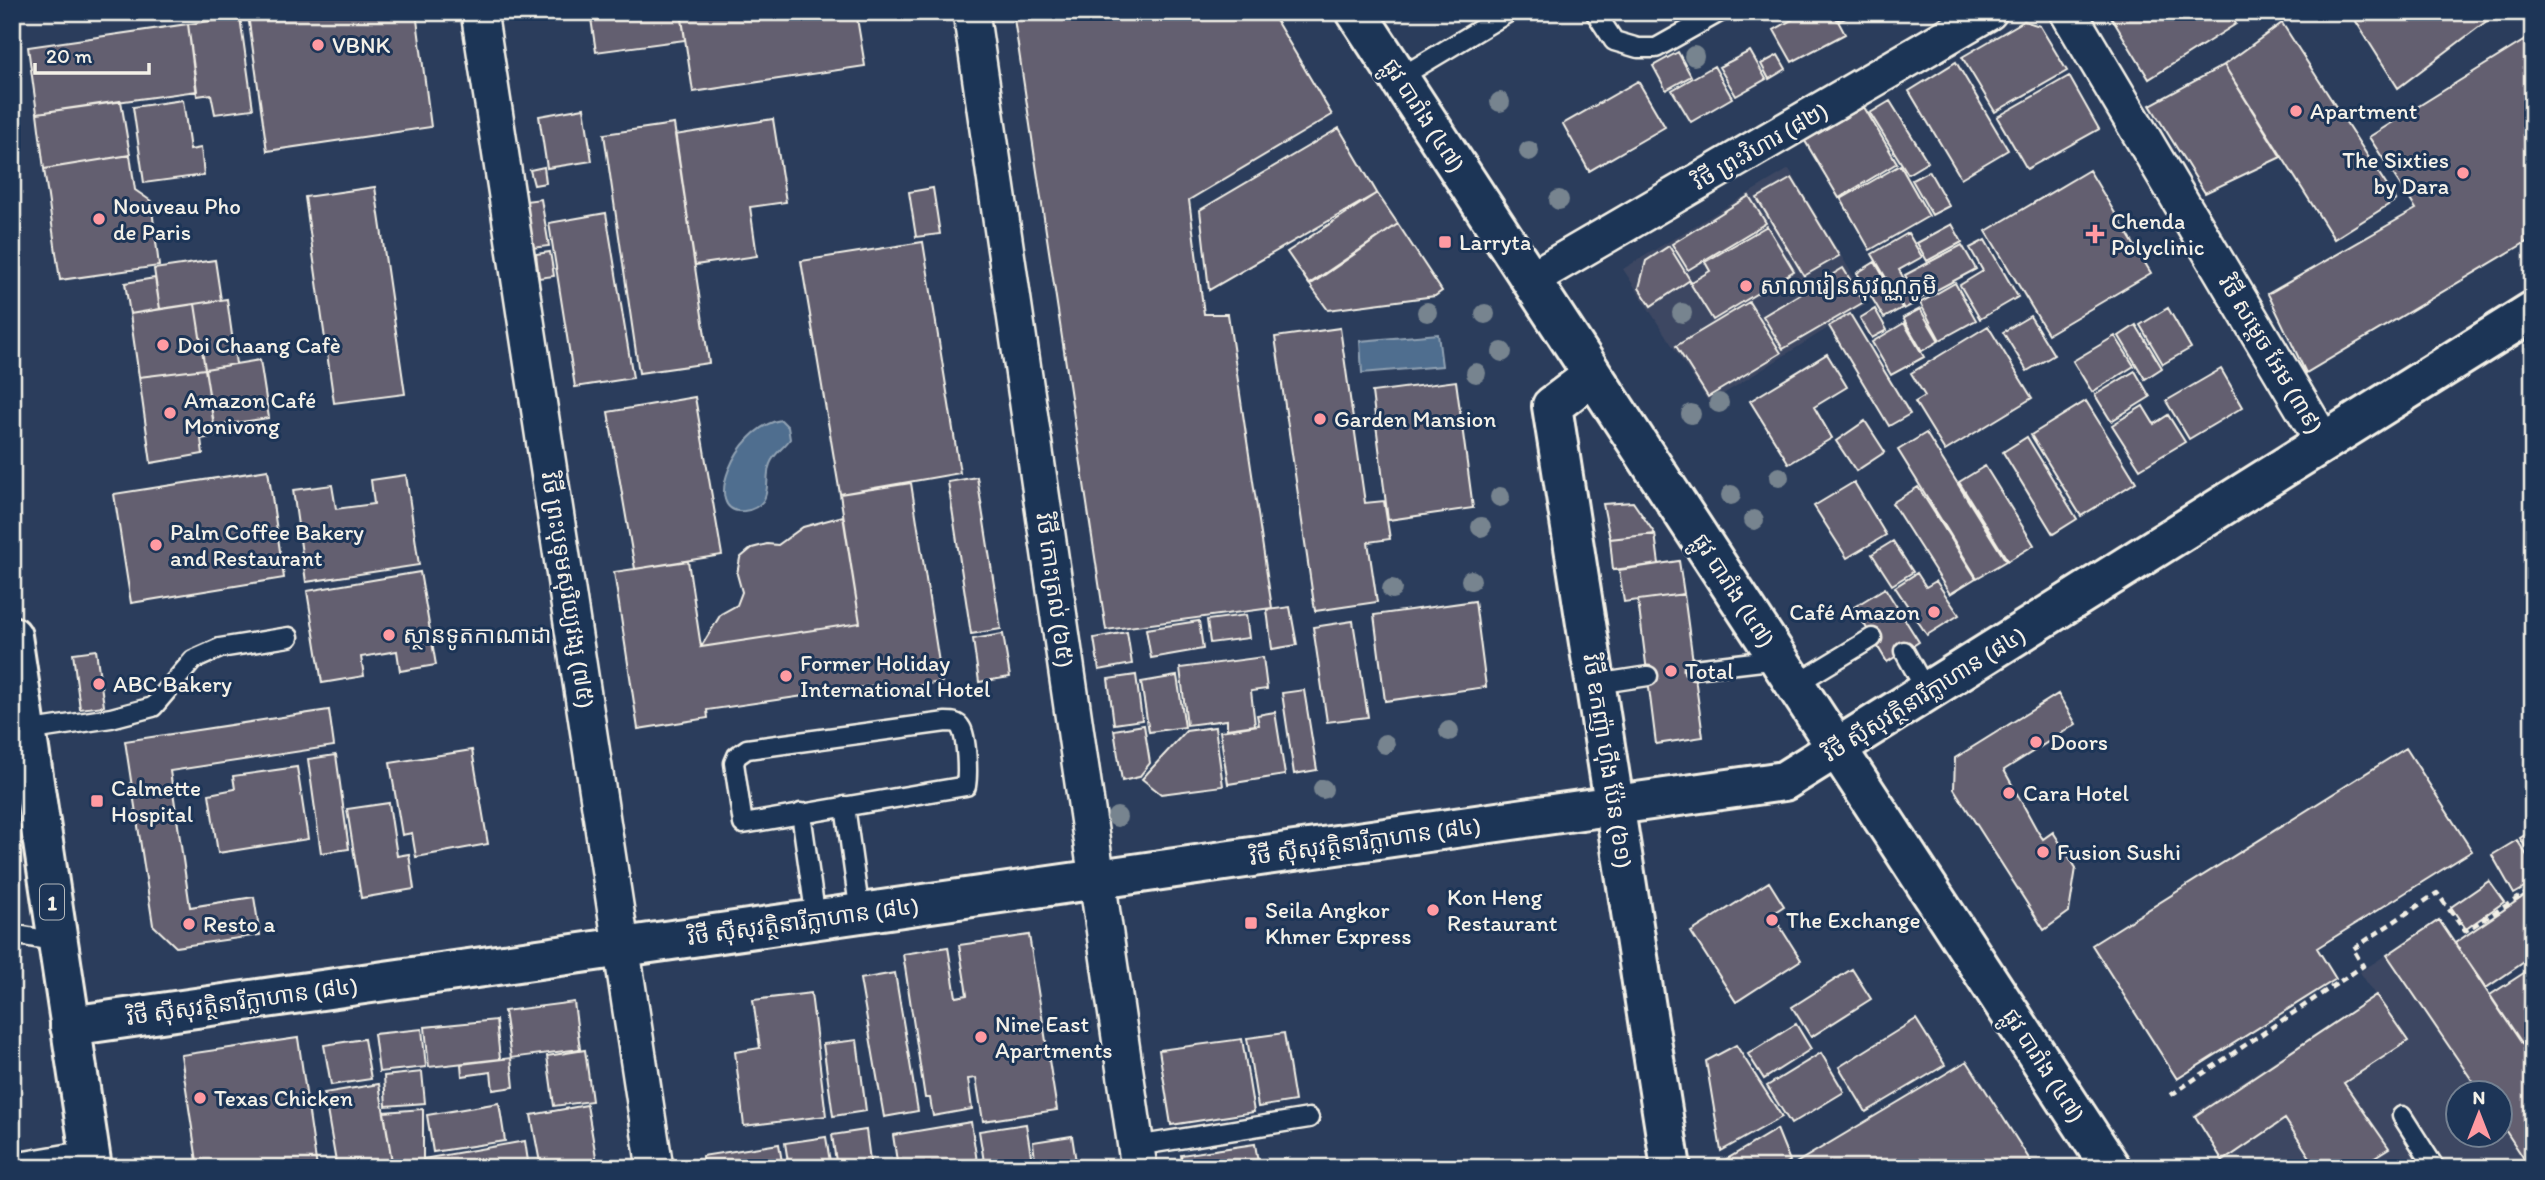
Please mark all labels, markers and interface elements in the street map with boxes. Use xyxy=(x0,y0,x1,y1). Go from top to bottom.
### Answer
place label: VBNK xyxy=(332,31,391,59)
scale bar xyxy=(35,32,149,76)
marker: VBNK xyxy=(310,37,326,53)
text: 20 m xyxy=(46,43,93,68)
street label: ផ្លូវ បារាំង (៤៧) xyxy=(1370,53,1471,181)
street label: វិថី ព្រះវិហារ (៨២) xyxy=(1687,95,1833,196)
place label: Apartment xyxy=(2310,97,2418,125)
marker: Apartment xyxy=(2288,103,2304,119)
place label: The Sixties by Dara xyxy=(2342,146,2449,200)
marker: The Sixties by Dara xyxy=(2455,165,2471,181)
place label: Nouveau Pho de Paris xyxy=(113,192,241,246)
place label: Chenda Polyclinic xyxy=(2111,207,2205,261)
marker: Nouveau Pho de Paris xyxy=(91,211,107,227)
marker: Chenda Polyclinic xyxy=(2085,224,2105,244)
place label: Larryta xyxy=(1459,228,1531,256)
marker: Larryta xyxy=(1437,234,1453,250)
street label: វិថី សម្តេច អែម (៣៩) xyxy=(2212,269,2330,438)
place label: សាលារៀនសុវណ្ណភូមិ xyxy=(1760,271,1937,302)
marker: សាលារៀនសុវណ្ណភូមិ xyxy=(1738,278,1754,294)
place label: Doi Chaang Cafè xyxy=(177,331,341,359)
marker: Doi Chaang Cafè xyxy=(155,337,171,353)
place label: Amazon Café Monivong xyxy=(184,386,316,440)
marker: Amazon Café Monivong xyxy=(162,405,178,421)
place label: Garden Mansion xyxy=(1334,405,1496,433)
marker: Garden Mansion xyxy=(1312,411,1328,427)
street label: វិថី ព្រះបុទុមសុរិយ្យវង្ស (៧៥) xyxy=(535,470,601,710)
street label: វិថី កោះត្រល់ (៦៥) xyxy=(1030,511,1080,669)
place label: Palm Coffee Bakery and Restaurant xyxy=(170,518,364,572)
street label: ផ្លូវ បារាំង (៤៧) xyxy=(1680,528,1781,656)
marker: Palm Coffee Bakery and Restaurant xyxy=(148,537,164,553)
place label: Café Amazon xyxy=(1789,598,1920,626)
marker: Café Amazon xyxy=(1926,604,1942,620)
street label: វិថី ស៊ីសុវត្ថិនារីក្លាហាន (៨៤) xyxy=(1817,620,2031,768)
place label: ស្ថានទូតកាណាដា xyxy=(403,621,552,651)
marker: ស្ថានទូតកាណាដា xyxy=(381,627,397,643)
place label: Former Holiday International Hotel xyxy=(800,649,991,703)
street label: វិថី ឧកញ៉ា ហ៊ីង ប៉ែន (៦១) xyxy=(1577,652,1639,870)
place label: Total xyxy=(1685,657,1734,685)
marker: Total xyxy=(1663,663,1679,679)
marker: Former Holiday International Hotel xyxy=(778,668,794,684)
place label: ABC Bakery xyxy=(113,670,232,698)
marker: ABC Bakery xyxy=(91,676,107,692)
place label: Doors xyxy=(2050,728,2108,756)
marker: Doors xyxy=(2028,734,2044,750)
place label: Calmette Hospital xyxy=(111,774,201,828)
place label: Cara Hotel xyxy=(2023,779,2130,807)
marker: Cara Hotel xyxy=(2001,785,2017,801)
marker: Calmette Hospital xyxy=(89,793,105,809)
street label: វិថី ស៊ីសុវត្ថិនារីក្លាហាន (៨៤) xyxy=(1248,810,1482,872)
place label: Fusion Sushi xyxy=(2057,838,2181,866)
marker: Fusion Sushi xyxy=(2035,844,2051,860)
place label: Kon Heng Restaurant xyxy=(1447,883,1558,937)
road number: 1 xyxy=(40,884,64,920)
street label: វិថី ស៊ីសុវត្ថិនារីក្លាហាន (៨៤) xyxy=(686,890,920,952)
place label: Seila Angkor Khmer Express xyxy=(1265,896,1412,950)
marker: Kon Heng Restaurant xyxy=(1425,902,1441,918)
place label: The Exchange xyxy=(1786,906,1921,934)
place label: Resto a xyxy=(203,910,275,938)
marker: The Exchange xyxy=(1764,912,1780,928)
marker: Seila Angkor Khmer Express xyxy=(1243,915,1259,931)
marker: Resto a xyxy=(181,916,197,932)
street label: វិថី ស៊ីសុវត្ថិនារីក្លាហាន (៨៤) xyxy=(125,970,359,1032)
street label: ផ្លូវ បារាំង (៤៧) xyxy=(1990,1003,2091,1131)
place label: Nine East Apartments xyxy=(995,1010,1113,1064)
marker: Nine East Apartments xyxy=(973,1029,989,1045)
north arrow xyxy=(2444,1078,2514,1148)
place label: Texas Chicken xyxy=(214,1084,353,1112)
text: N xyxy=(2473,1086,2485,1109)
marker: Texas Chicken xyxy=(192,1090,208,1106)

